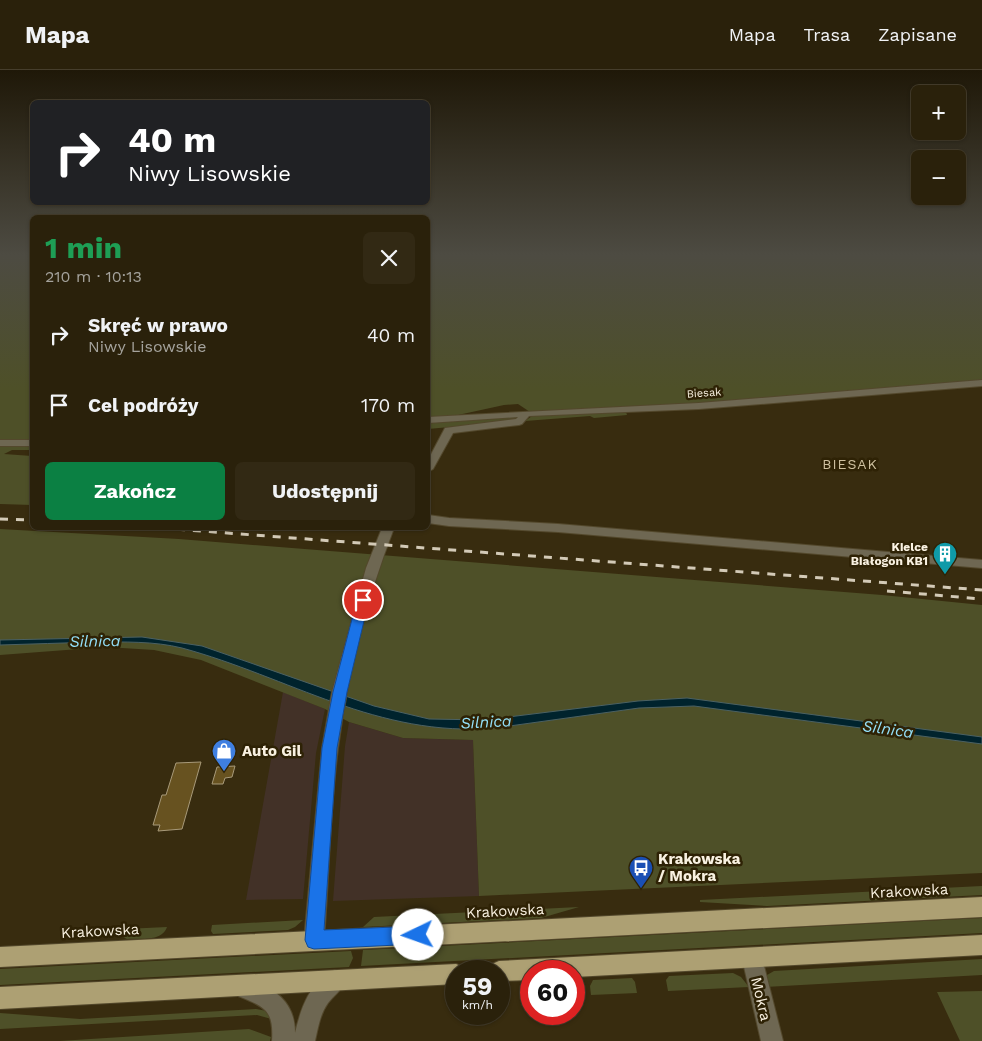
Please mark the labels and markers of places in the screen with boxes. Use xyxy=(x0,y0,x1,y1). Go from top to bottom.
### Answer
place label: Kielce Białogon KB1 xyxy=(851,540,928,568)
building icon: Kielce Białogon KB1 xyxy=(932,541,958,575)
pin xyxy=(342,579,384,621)
shop icon: Auto Gil xyxy=(211,738,237,772)
place label: Auto Gil xyxy=(242,742,301,760)
place label: Krakowska / Mokra xyxy=(658,850,741,885)
bus stop icon: Krakowska / Mokra xyxy=(628,855,654,889)

